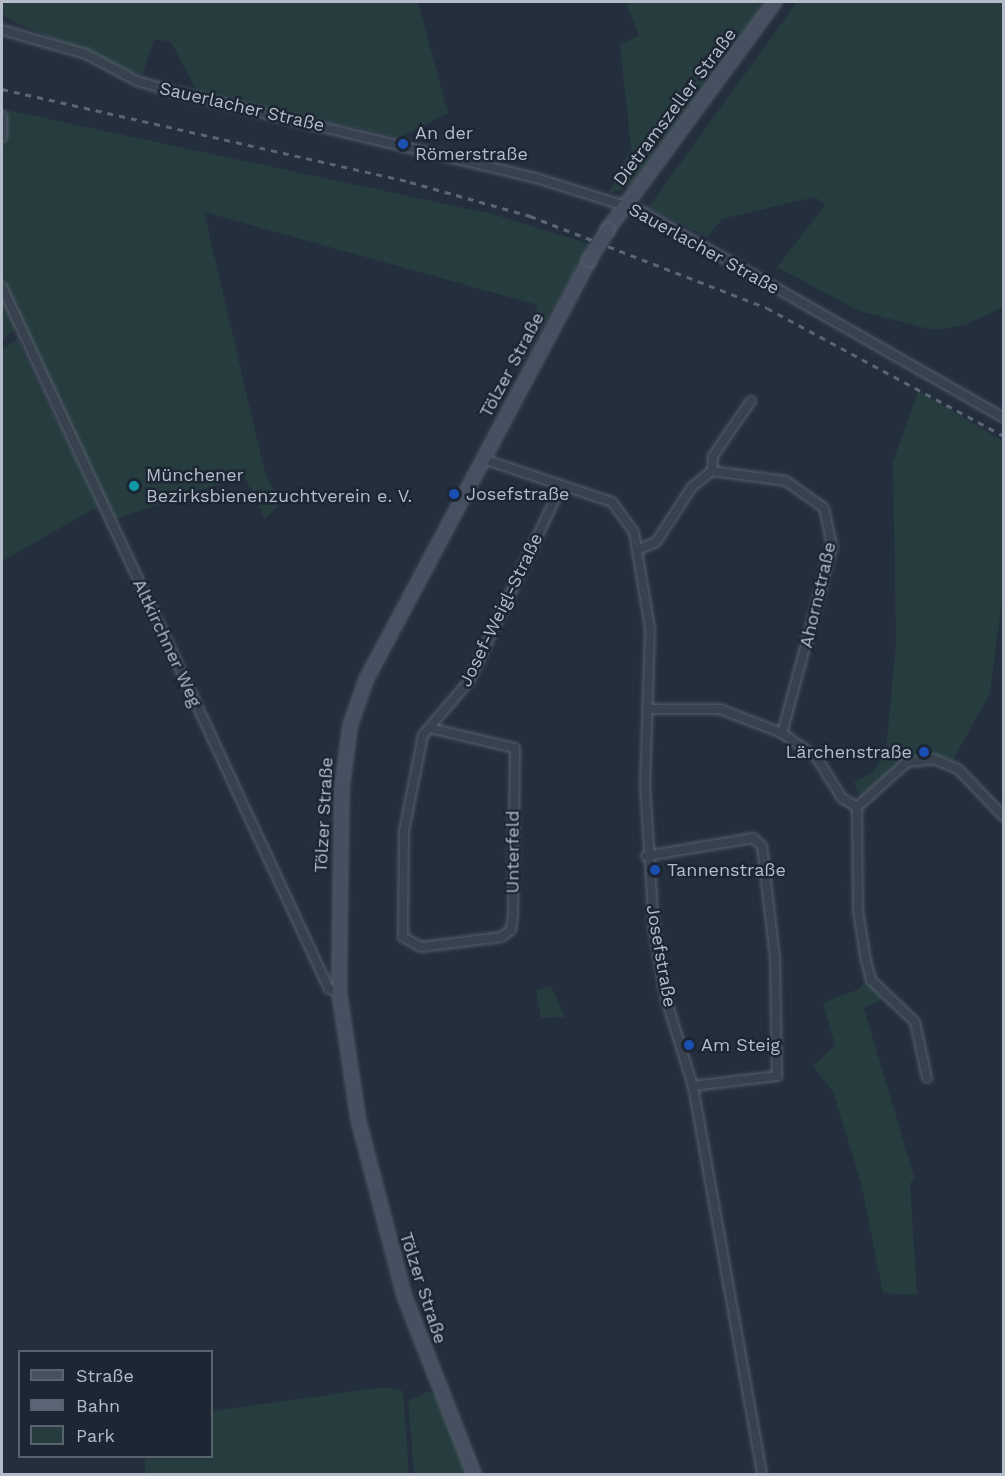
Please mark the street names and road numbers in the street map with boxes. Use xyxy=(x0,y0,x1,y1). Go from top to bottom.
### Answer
street label: Dietramszeller Straße xyxy=(609,24,741,190)
street label: Sauerlacher Straße xyxy=(157,77,327,137)
street label: Sauerlacher Straße xyxy=(625,199,783,299)
street label: Tölzer Straße xyxy=(475,309,549,421)
street label: Josef-Weigl-Straße xyxy=(454,530,548,690)
street label: Ahornstraße xyxy=(795,540,841,650)
street label: Altkirchner Weg xyxy=(128,575,206,711)
street label: Tölzer Straße xyxy=(310,756,338,874)
street label: Unterfeld xyxy=(502,811,524,893)
street label: Josefstraße xyxy=(641,903,681,1009)
street label: Tölzer Straße xyxy=(395,1229,451,1347)

